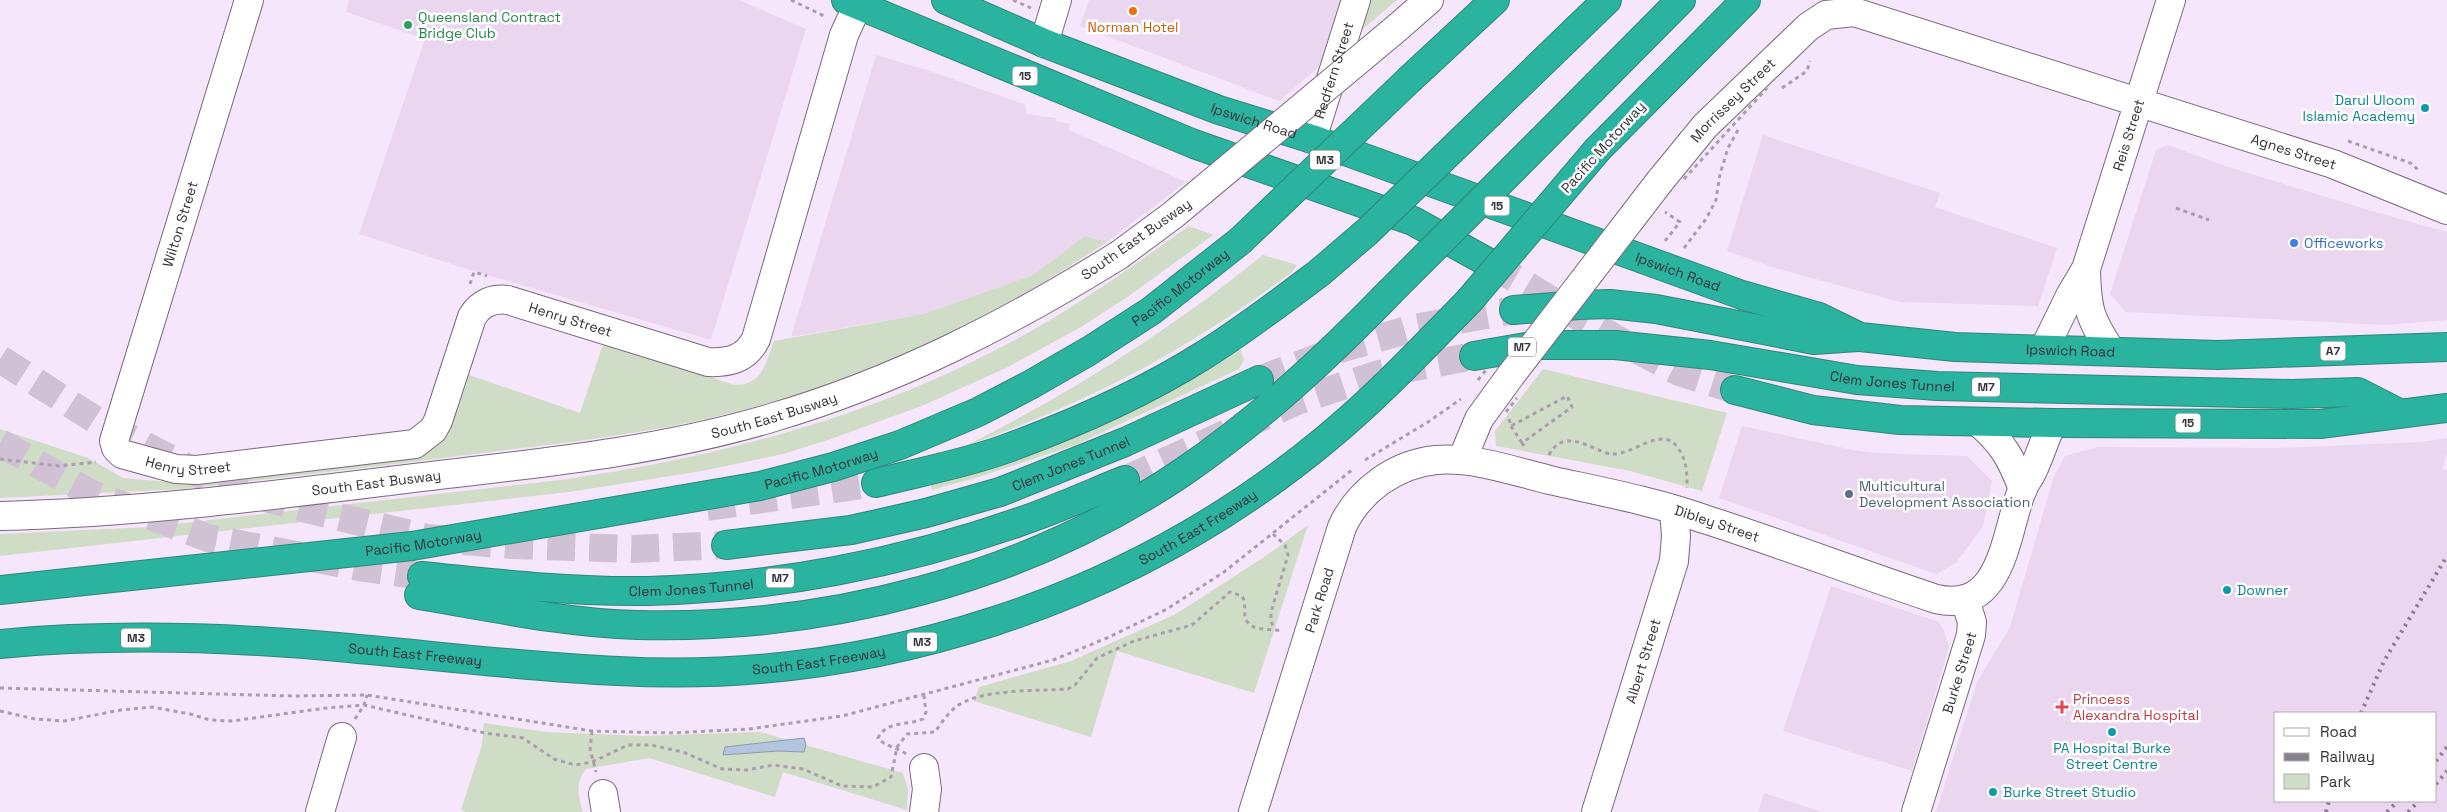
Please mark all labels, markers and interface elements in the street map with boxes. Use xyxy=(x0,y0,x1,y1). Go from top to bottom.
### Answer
marker: Norman Hotel xyxy=(1127,5,1139,17)
place label: Queensland Contract Bridge Club xyxy=(418,8,561,42)
place label: Norman Hotel xyxy=(1088,18,1178,36)
marker: Queensland Contract Bridge Club xyxy=(402,19,414,31)
street label: Redfern Street xyxy=(1310,20,1357,121)
street label: Morrissey Street xyxy=(1686,54,1779,146)
road number: 15 xyxy=(1012,66,1038,85)
place label: Darul Uloom Islamic Academy xyxy=(2303,91,2415,125)
street label: Pacific Motorway xyxy=(1557,97,1649,197)
street label: Reis Street xyxy=(2109,97,2148,173)
street label: Ipswich Road xyxy=(1208,99,1299,143)
marker: Darul Uloom Islamic Academy xyxy=(2419,102,2431,114)
street label: Agnes Street xyxy=(2249,130,2339,173)
road number: M3 xyxy=(1310,150,1340,170)
street label: Wilton Street xyxy=(158,179,202,269)
street label: South East Busway xyxy=(1078,194,1194,284)
road number: 15 xyxy=(1484,197,1510,216)
place label: Officeworks xyxy=(2304,234,2383,252)
marker: Officeworks xyxy=(2288,237,2300,249)
street label: Pacific Motorway xyxy=(1128,244,1232,330)
street label: Ipswich Road xyxy=(1633,248,1723,295)
street label: Henry Street xyxy=(527,298,614,341)
road number: M7 xyxy=(1508,338,1536,357)
street label: Ipswich Road xyxy=(2026,340,2115,361)
road number: A7 xyxy=(2320,342,2346,361)
street label: Clem Jones Tunnel xyxy=(1829,367,1955,395)
road number: M7 xyxy=(1972,378,2000,397)
street label: South East Busway xyxy=(709,388,839,443)
road number: 15 xyxy=(2176,413,2200,432)
street label: Clem Jones Tunnel xyxy=(1009,432,1133,495)
street label: Pacific Motorway xyxy=(762,444,880,494)
street label: Henry Street xyxy=(144,452,232,479)
street label: South East Busway xyxy=(311,466,442,499)
place label: Multicultural Development Association xyxy=(1859,477,2030,511)
street label: South East Freeway xyxy=(1136,485,1260,569)
marker: Multicultural Development Association xyxy=(1843,488,1855,500)
street label: Dibley Street xyxy=(1672,501,1762,546)
street label: Pacific Motorway xyxy=(364,525,483,560)
street label: Park Road xyxy=(1301,565,1338,635)
road number: M7 xyxy=(766,568,794,588)
street label: Clem Jones Tunnel xyxy=(629,574,755,600)
place label: Downer xyxy=(2237,581,2288,599)
marker: Downer xyxy=(2221,584,2233,596)
street label: Albert Street xyxy=(1621,617,1665,706)
road number: M3 xyxy=(121,628,151,648)
street label: Burke Street xyxy=(1938,629,1981,716)
road number: M3 xyxy=(907,632,937,652)
street label: South East Freeway xyxy=(348,639,483,670)
street label: South East Freeway xyxy=(751,642,887,678)
place label: Princess Alexandra Hospital xyxy=(2073,690,2199,724)
marker: Princess Alexandra Hospital xyxy=(2055,700,2069,714)
legend xyxy=(2274,712,2437,802)
text: Road xyxy=(2320,722,2357,741)
marker: PA Hospital Burke Street Centre xyxy=(2106,726,2118,738)
place label: PA Hospital Burke Street Centre xyxy=(2053,739,2171,773)
text: Railway xyxy=(2320,747,2375,766)
text: Park xyxy=(2320,772,2351,791)
place label: Burke Street Studio xyxy=(2003,783,2136,801)
marker: Burke Street Studio xyxy=(1987,786,1999,798)

